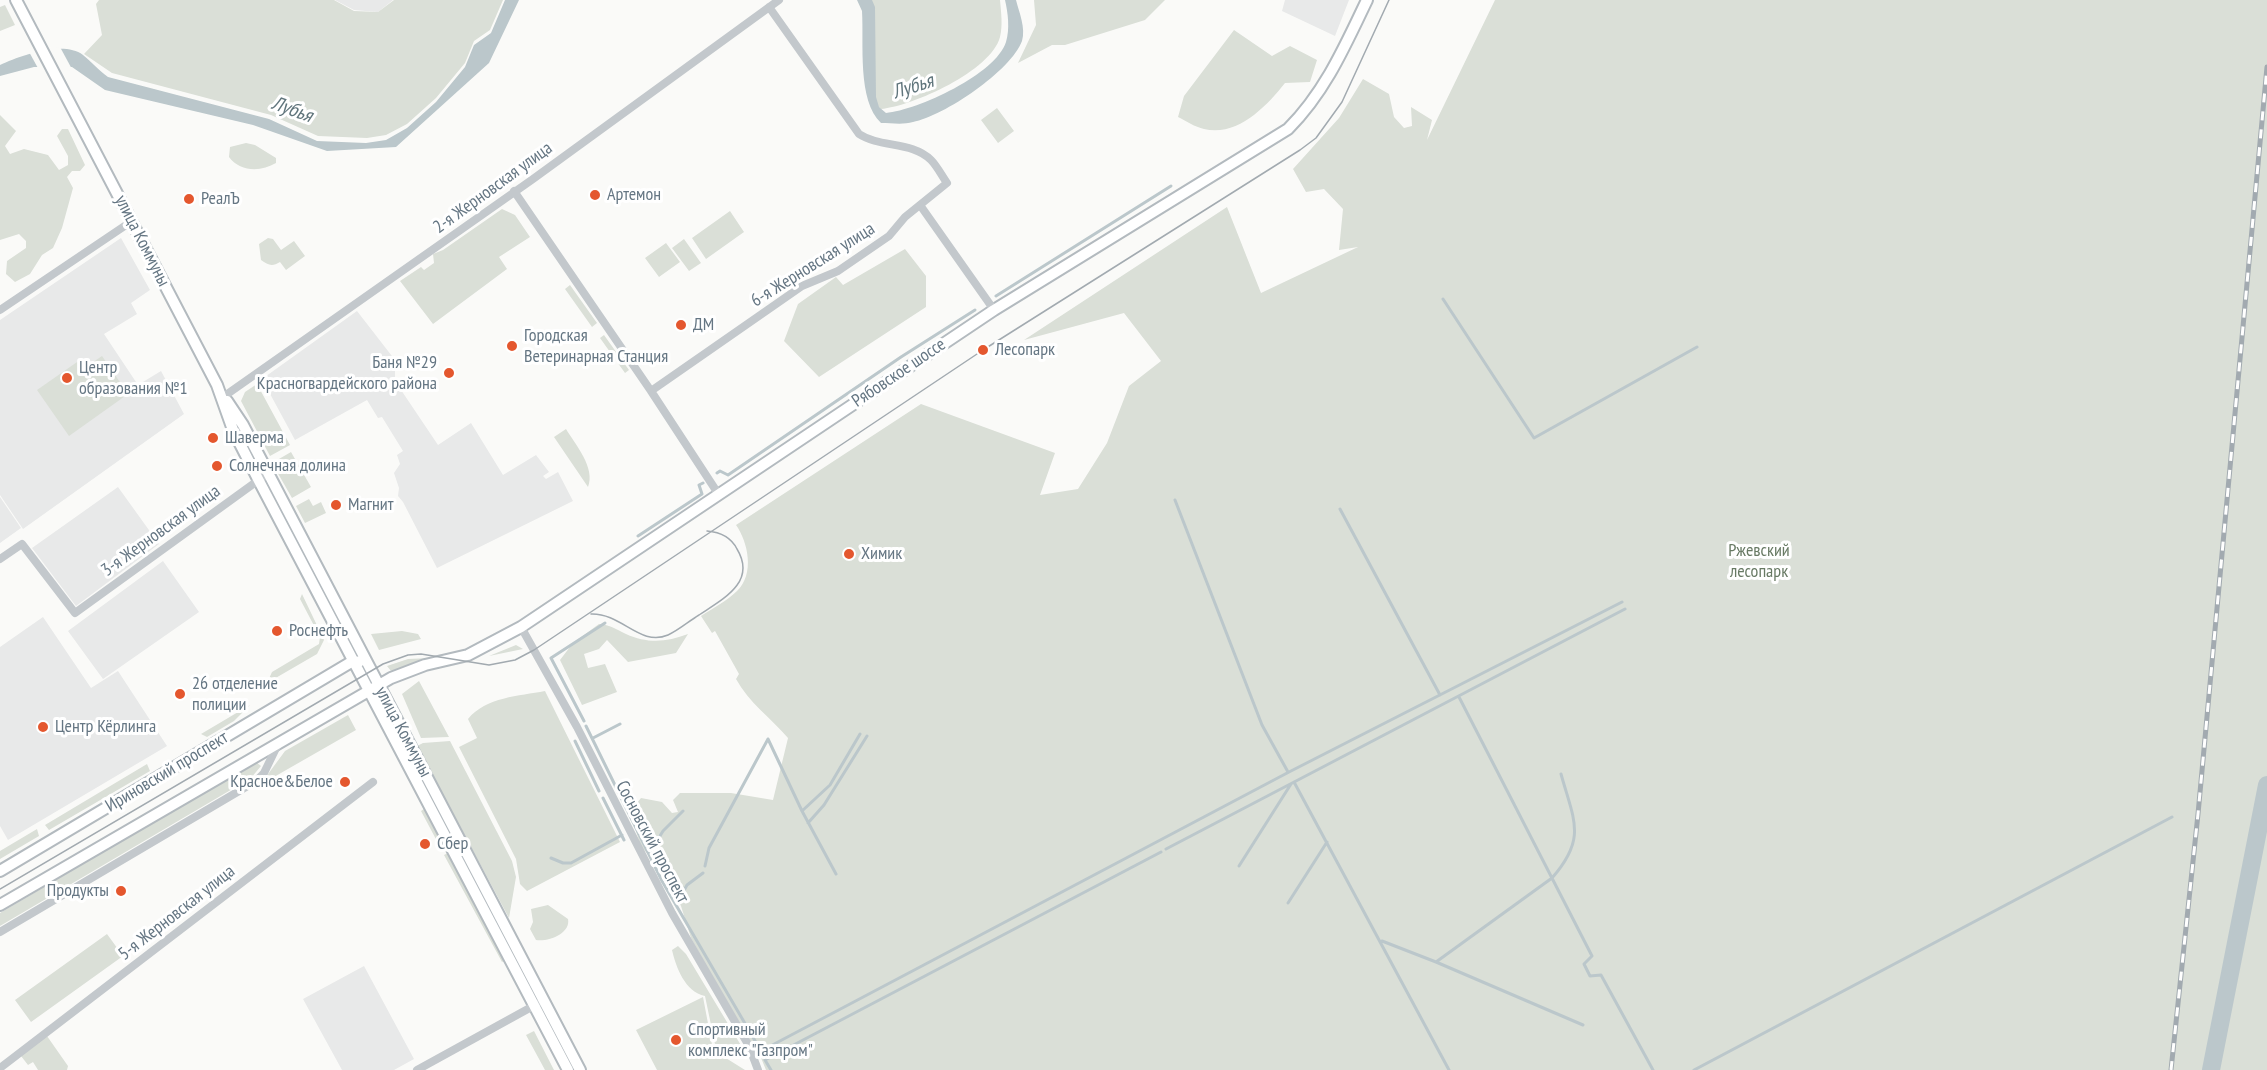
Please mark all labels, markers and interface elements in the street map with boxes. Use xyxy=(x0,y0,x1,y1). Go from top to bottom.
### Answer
water label: Лубья xyxy=(890,69,936,105)
water label: Лубья xyxy=(268,92,316,128)
street label: 2-я Жерновская улица xyxy=(429,138,557,238)
place label: Артемон xyxy=(607,184,661,206)
place label: РеалЪ xyxy=(201,188,240,210)
marker: Артемон xyxy=(588,188,602,202)
street label: улица Коммуны xyxy=(110,192,174,290)
marker: РеалЪ xyxy=(182,192,196,206)
street label: 6-я Жерновская улица xyxy=(747,218,879,312)
place label: ДМ xyxy=(693,314,714,336)
marker: ДМ xyxy=(674,318,688,332)
place label: Городская Ветеринарная Станция xyxy=(524,325,668,368)
street label: Рябовское шоссе xyxy=(848,334,950,412)
marker: Городская Ветеринарная Станция xyxy=(505,339,519,353)
place label: Лесопарк xyxy=(995,339,1055,361)
marker: Лесопарк xyxy=(976,343,990,357)
place label: Баня №29 Красногвардейского района xyxy=(257,352,437,394)
place label: Центр образования №1 xyxy=(79,357,188,400)
marker: Баня №29 Красногвардейского района xyxy=(442,366,456,380)
marker: Центр образования №1 xyxy=(60,371,74,385)
place label: Шаверма xyxy=(225,427,284,449)
marker: Шаверма xyxy=(206,431,220,445)
place label: Солнечная долина xyxy=(229,455,346,477)
marker: Солнечная долина xyxy=(210,459,224,473)
street label: 3-я Жерновская улица xyxy=(97,481,225,581)
place label: Магнит xyxy=(348,494,393,516)
marker: Магнит xyxy=(329,498,343,512)
park label: Ржевский лесопарк xyxy=(1728,540,1790,582)
place label: Химик xyxy=(861,543,902,565)
marker: Химик xyxy=(842,547,856,561)
place label: Роснефть xyxy=(289,620,348,642)
marker: Роснефть xyxy=(270,624,284,638)
place label: 26 отделение полиции xyxy=(192,673,278,716)
street label: улица Коммуны xyxy=(370,683,436,781)
marker: 26 отделение полиции xyxy=(173,687,187,701)
place label: Центр Кёрлинга xyxy=(55,716,156,738)
marker: Центр Кёрлинга xyxy=(36,720,50,734)
street label: Ириновский проспект xyxy=(102,727,232,817)
place label: Красное&Белое xyxy=(230,771,333,793)
marker: Красное&Белое xyxy=(338,775,352,789)
street label: Сосновский проспект xyxy=(611,777,693,907)
place label: Сбер xyxy=(437,833,468,855)
marker: Сбер xyxy=(418,837,432,851)
street label: 5-я Жерновская улица xyxy=(114,861,240,965)
place label: Продукты xyxy=(47,880,109,902)
marker: Продукты xyxy=(114,884,128,898)
place label: Cпортивный комплекс "Газпром" xyxy=(688,1019,813,1062)
marker: Cпортивный комплекс "Газпром" xyxy=(669,1033,683,1047)

